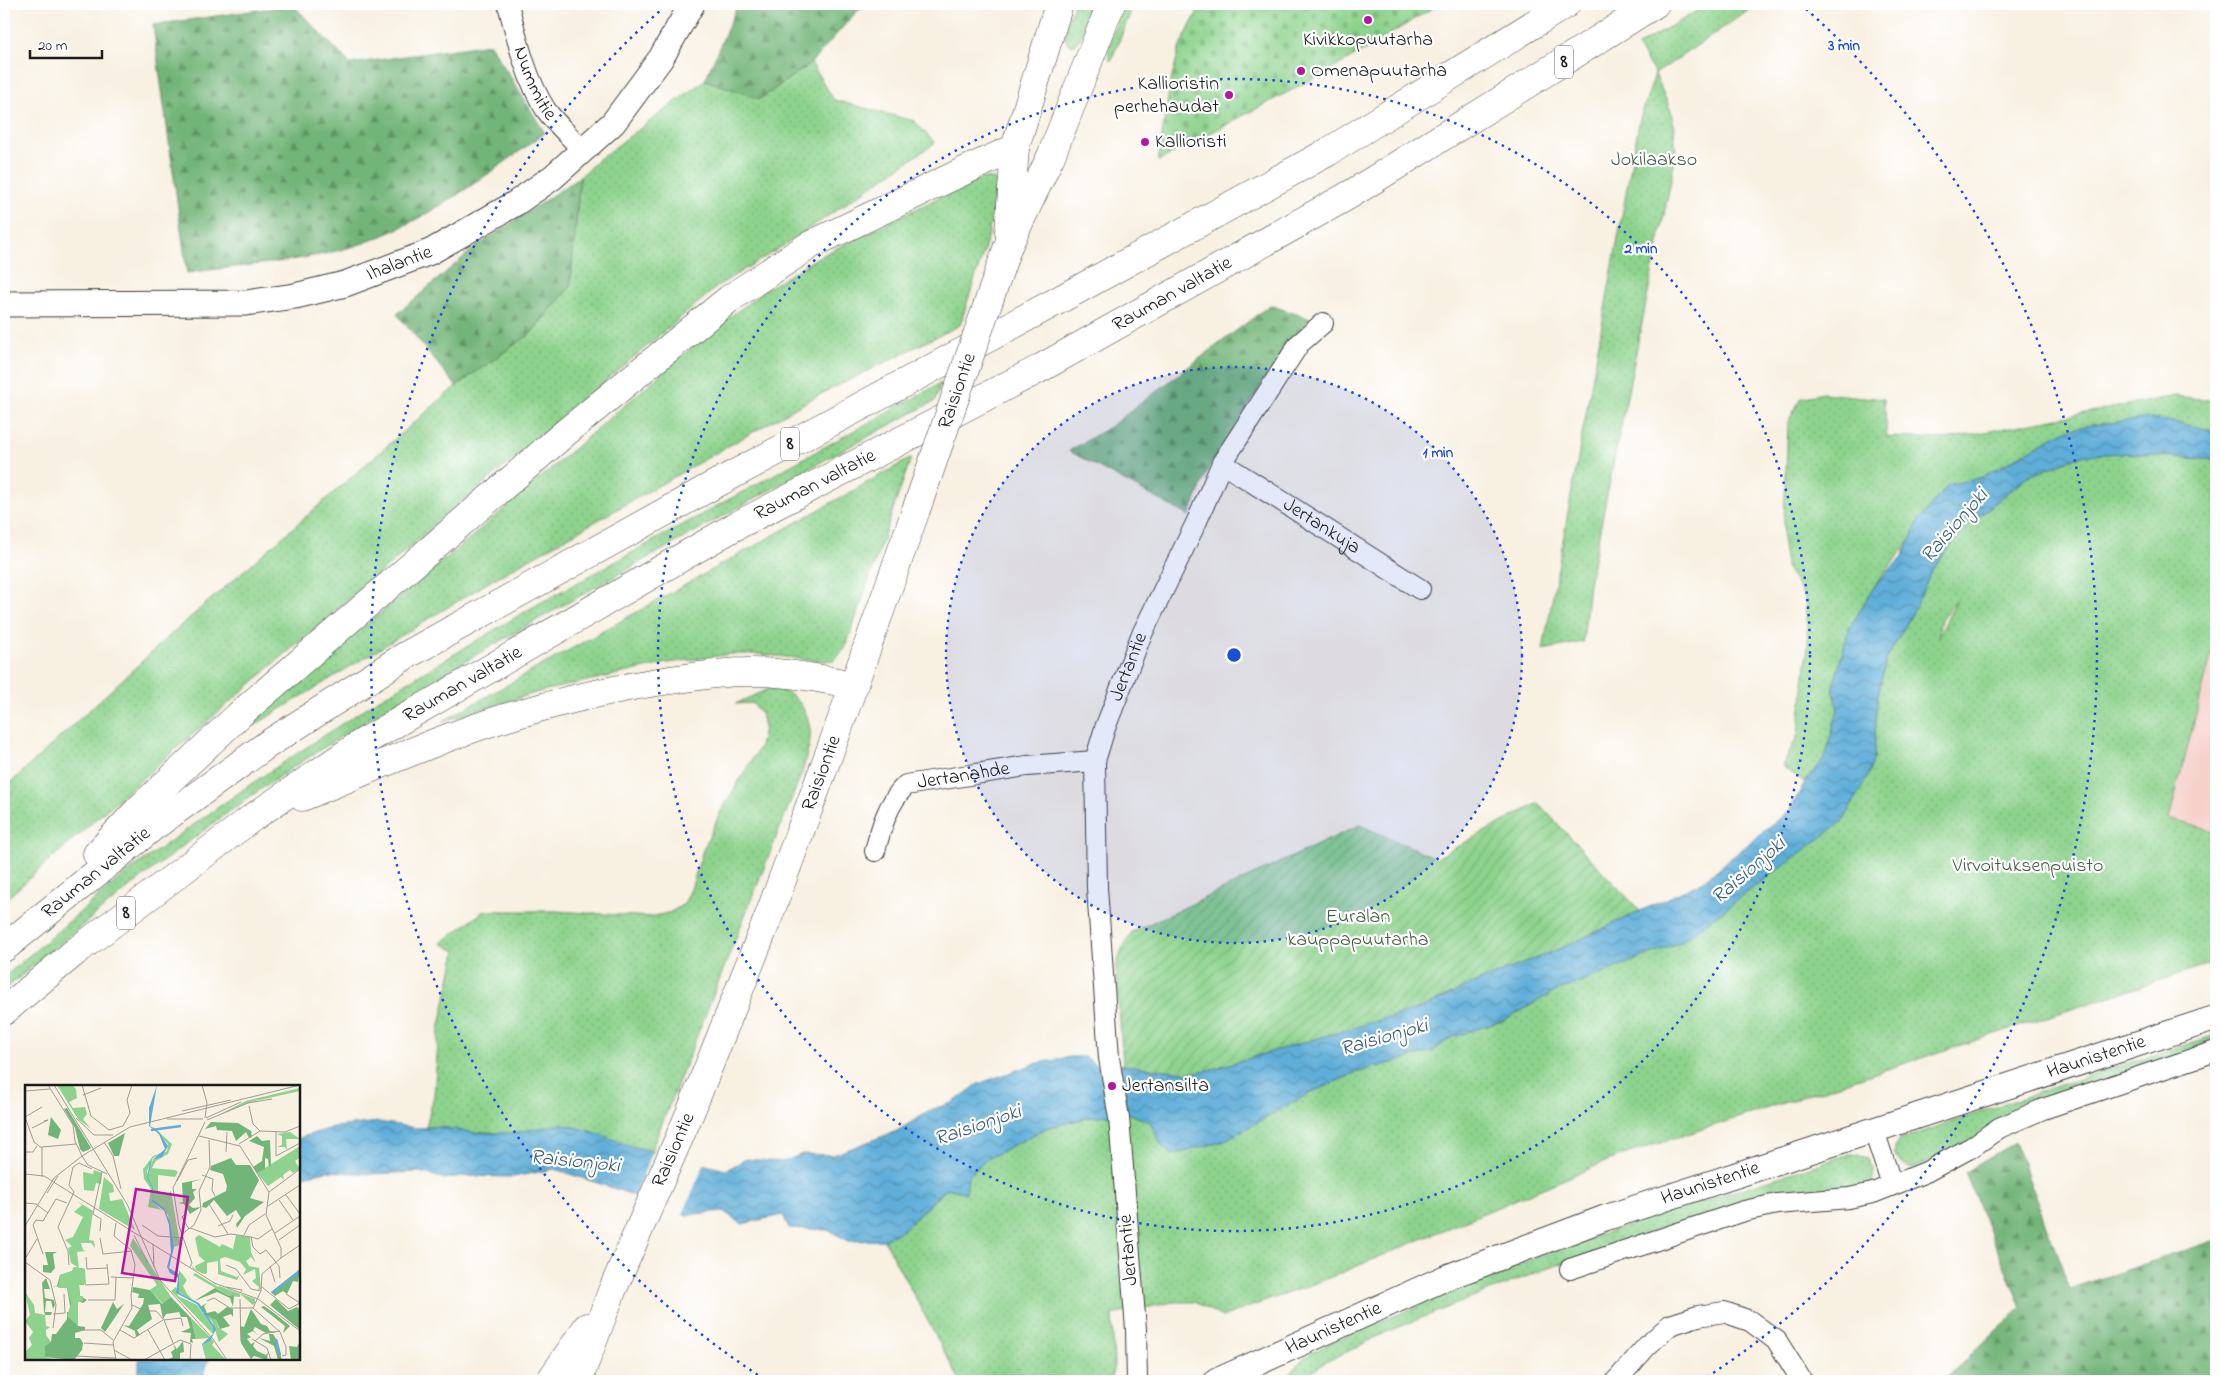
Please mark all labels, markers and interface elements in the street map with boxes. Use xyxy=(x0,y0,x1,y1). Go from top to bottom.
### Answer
marker: Kivikkopuutarha xyxy=(1362,14,1374,26)
place label: Kivikkopuutarha xyxy=(1303,26,1433,55)
scale bar xyxy=(30,28,102,60)
text: 20 m xyxy=(38,35,68,57)
text: 3 min xyxy=(1827,35,1860,57)
street label: Nummitie xyxy=(505,43,564,127)
road number: 8 xyxy=(1555,46,1573,78)
place label: Omenapuutarha xyxy=(1311,57,1447,86)
marker: Omenapuutarha xyxy=(1295,65,1307,77)
place label: Kallioristin perhehaudat xyxy=(1114,70,1219,122)
marker: Kallioristin perhehaudat xyxy=(1223,89,1235,101)
place label: Kallioristi xyxy=(1155,128,1227,157)
marker: Kallioristi xyxy=(1139,136,1151,148)
park label: Jokilaakso xyxy=(1611,146,1697,175)
street label: Ihalantie xyxy=(362,238,436,289)
text: 2 min xyxy=(1624,238,1658,260)
street label: Rauman valtatie xyxy=(1107,249,1238,339)
street label: Raisiontie xyxy=(931,349,984,433)
road number: 8 xyxy=(781,428,799,460)
street label: Rauman valtatie xyxy=(749,441,881,528)
text: 1 min xyxy=(1423,442,1454,464)
water label: Raisionjoki xyxy=(1914,481,1997,570)
street label: Jertankuja xyxy=(1277,491,1366,562)
street label: Jertantie xyxy=(1102,628,1155,706)
street label: Rauman valtatie xyxy=(398,638,528,730)
centre of rings xyxy=(1225,646,1243,664)
street label: Raisiontie xyxy=(794,731,849,815)
street label: Jertanahde xyxy=(915,754,1012,798)
street label: Rauman valtatie xyxy=(36,820,157,926)
water label: Raisionjoki xyxy=(1705,829,1794,912)
park label: Virvoituksenpuisto xyxy=(1952,852,2103,881)
road number: 8 xyxy=(117,896,135,930)
park label: Euralan kauppapuutarha xyxy=(1287,903,1429,955)
water label: Raisionjoki xyxy=(1337,1011,1433,1065)
street label: Haunistentie xyxy=(2043,1027,2149,1087)
place label: Jertansilta xyxy=(1122,1072,1209,1101)
marker: Jertansilta xyxy=(1106,1080,1118,1092)
inset map xyxy=(25,1085,300,1360)
water label: Raisionjoki xyxy=(931,1096,1027,1155)
street label: Raisiontie xyxy=(645,1108,703,1192)
water label: Raisionjoki xyxy=(529,1142,623,1182)
street label: Haunistentie xyxy=(1657,1154,1764,1213)
street label: Jertantie xyxy=(1111,1213,1147,1287)
street label: Haunistentie xyxy=(1281,1294,1386,1363)

